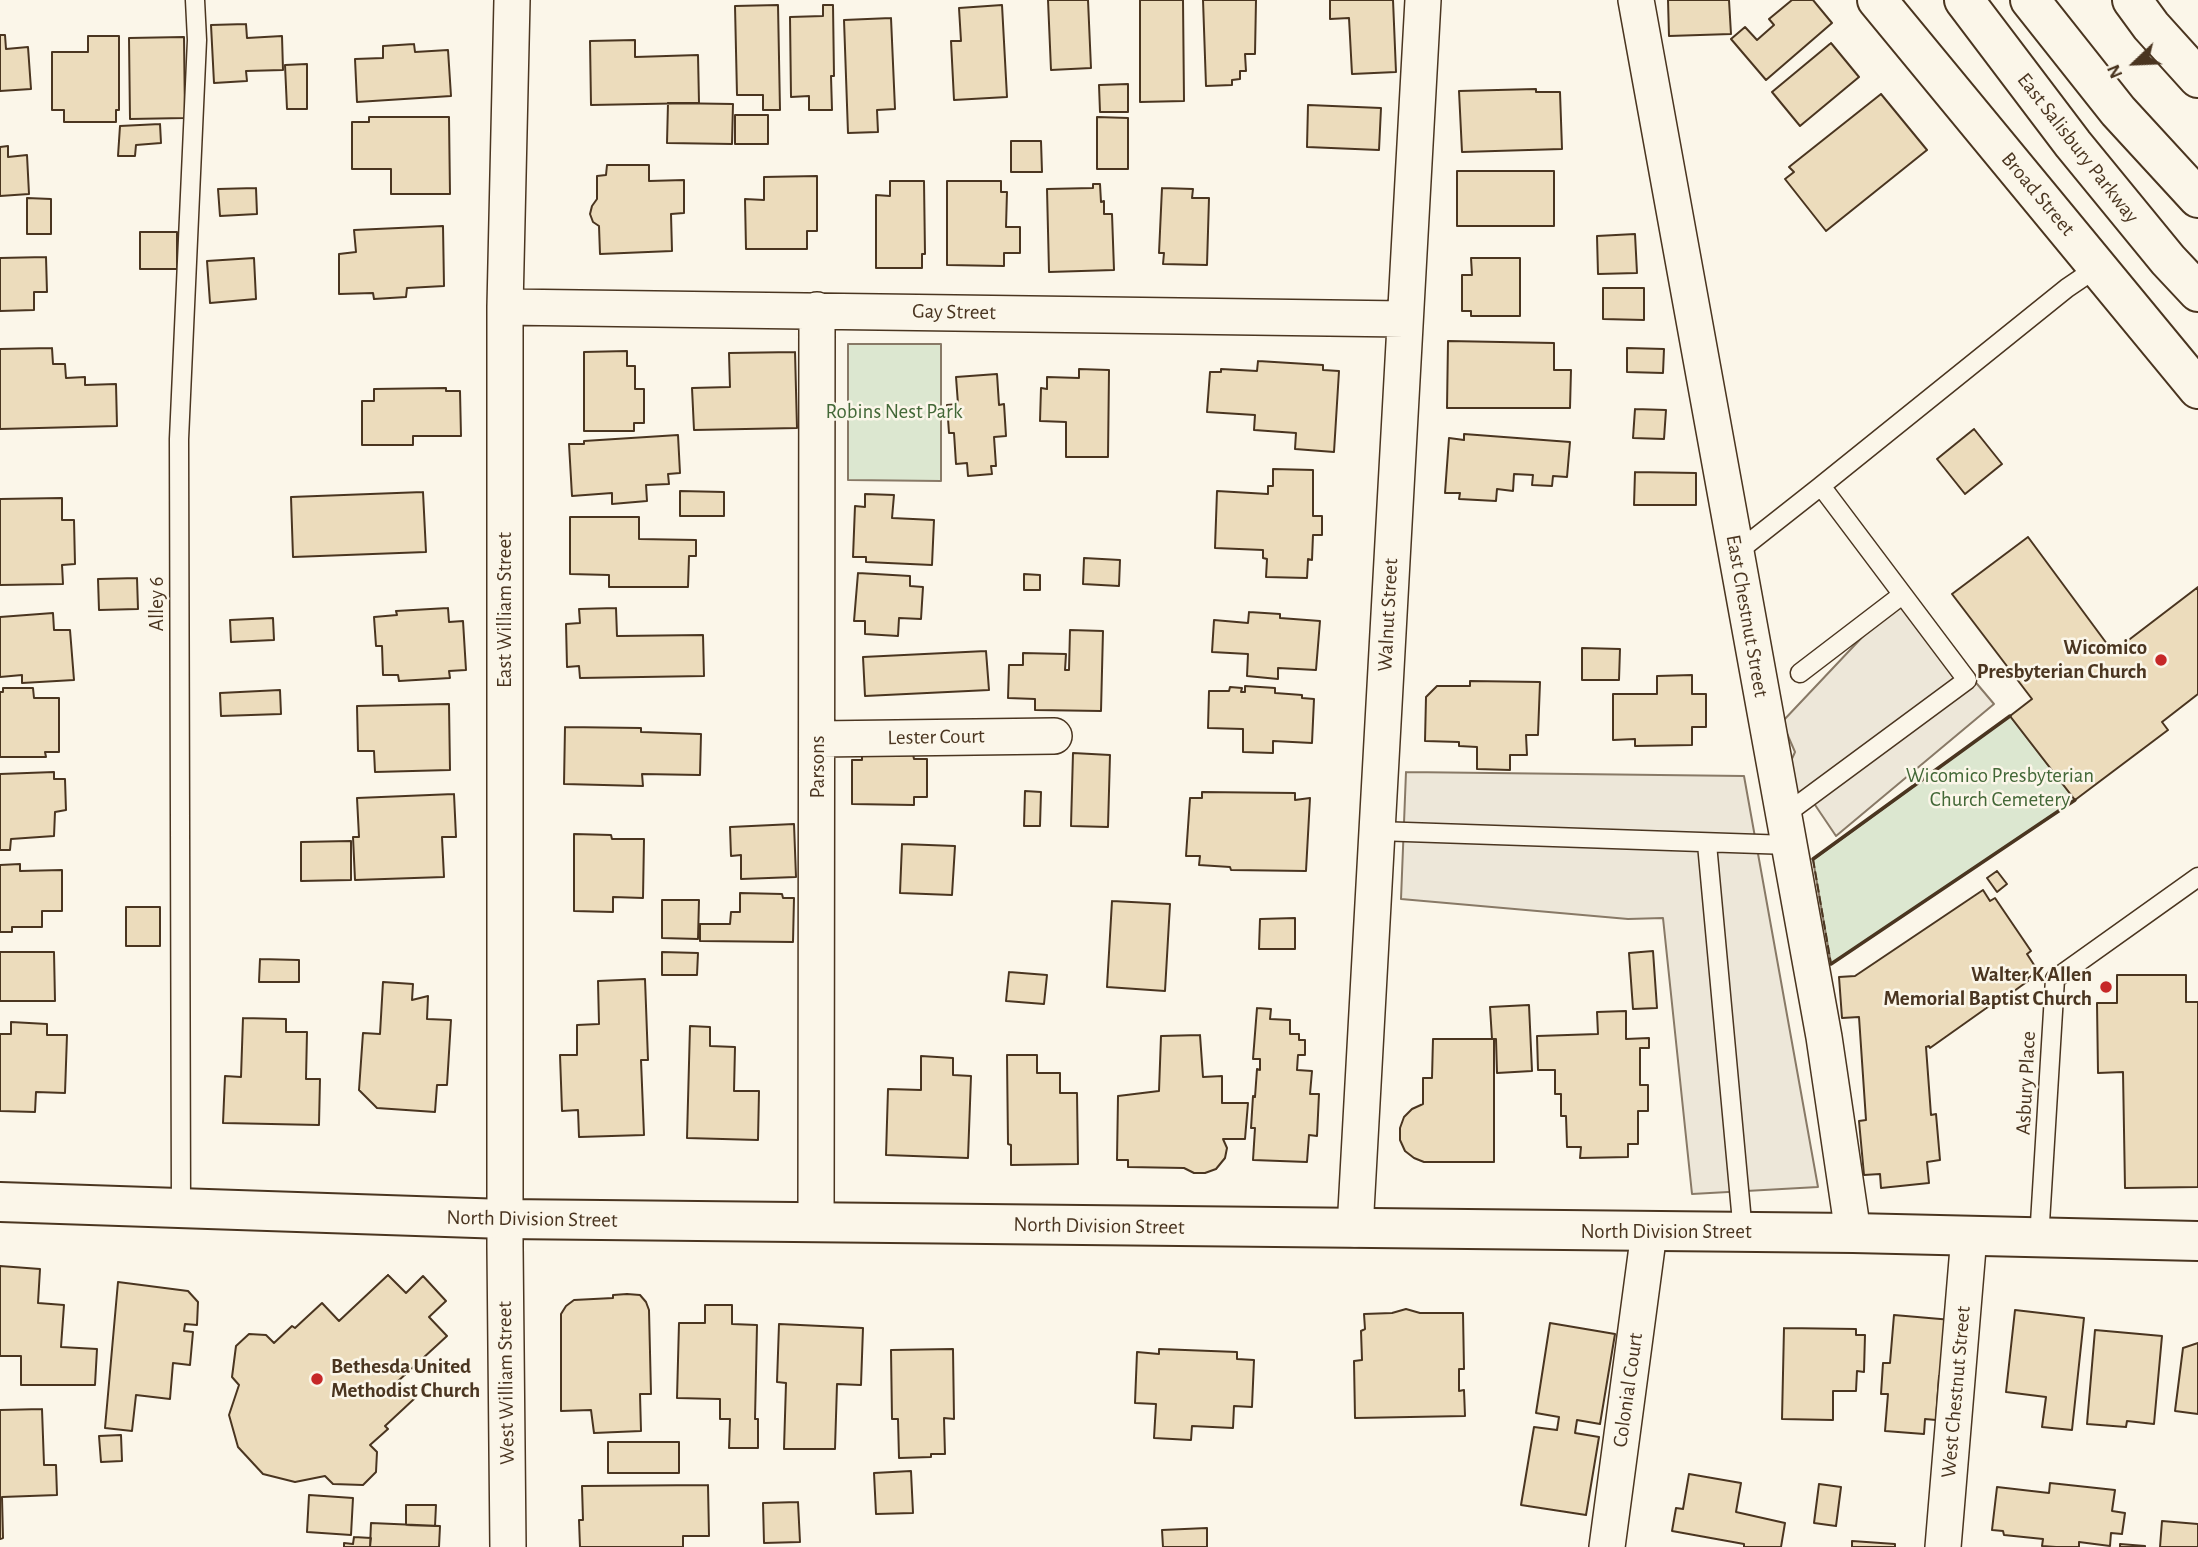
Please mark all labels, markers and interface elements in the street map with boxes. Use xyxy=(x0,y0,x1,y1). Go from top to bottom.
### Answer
north arrow xyxy=(2100,28,2170,98)
text: N xyxy=(2104,62,2127,81)
street label: East Salisbury Parkway xyxy=(2011,68,2145,228)
street label: Broad Street xyxy=(1996,147,2080,241)
street label: Gay Street xyxy=(912,299,996,325)
park label: Robins Nest Park xyxy=(826,399,962,425)
street label: East William Street xyxy=(492,532,518,688)
street label: East Chestnut Street xyxy=(1720,533,1774,699)
street label: Walnut Street xyxy=(1372,558,1404,672)
street label: Alley 6 xyxy=(144,577,170,631)
place label: Wicomico Presbyterian Church xyxy=(1977,635,2147,685)
marker: Wicomico Presbyterian Church xyxy=(2153,652,2169,668)
street label: Lester Court xyxy=(887,724,985,750)
street label: Parsons xyxy=(805,735,831,799)
park label: Wicomico Presbyterian Church Cemetery xyxy=(1906,763,2094,813)
place label: Walter K Allen Memorial Baptist Church xyxy=(1883,962,2092,1012)
marker: Walter K Allen Memorial Baptist Church xyxy=(2098,979,2114,995)
street label: Asbury Place xyxy=(2011,1030,2041,1136)
street label: North Division Street xyxy=(446,1205,618,1233)
street label: North Division Street xyxy=(1013,1212,1185,1240)
street label: North Division Street xyxy=(1580,1219,1752,1245)
street label: West William Street xyxy=(492,1301,520,1465)
street label: West Chestnut Street xyxy=(1936,1305,1976,1479)
street label: Colonial Court xyxy=(1608,1331,1648,1449)
place label: Bethesda United Methodist Church xyxy=(331,1354,480,1404)
marker: Bethesda United Methodist Church xyxy=(309,1371,325,1387)

